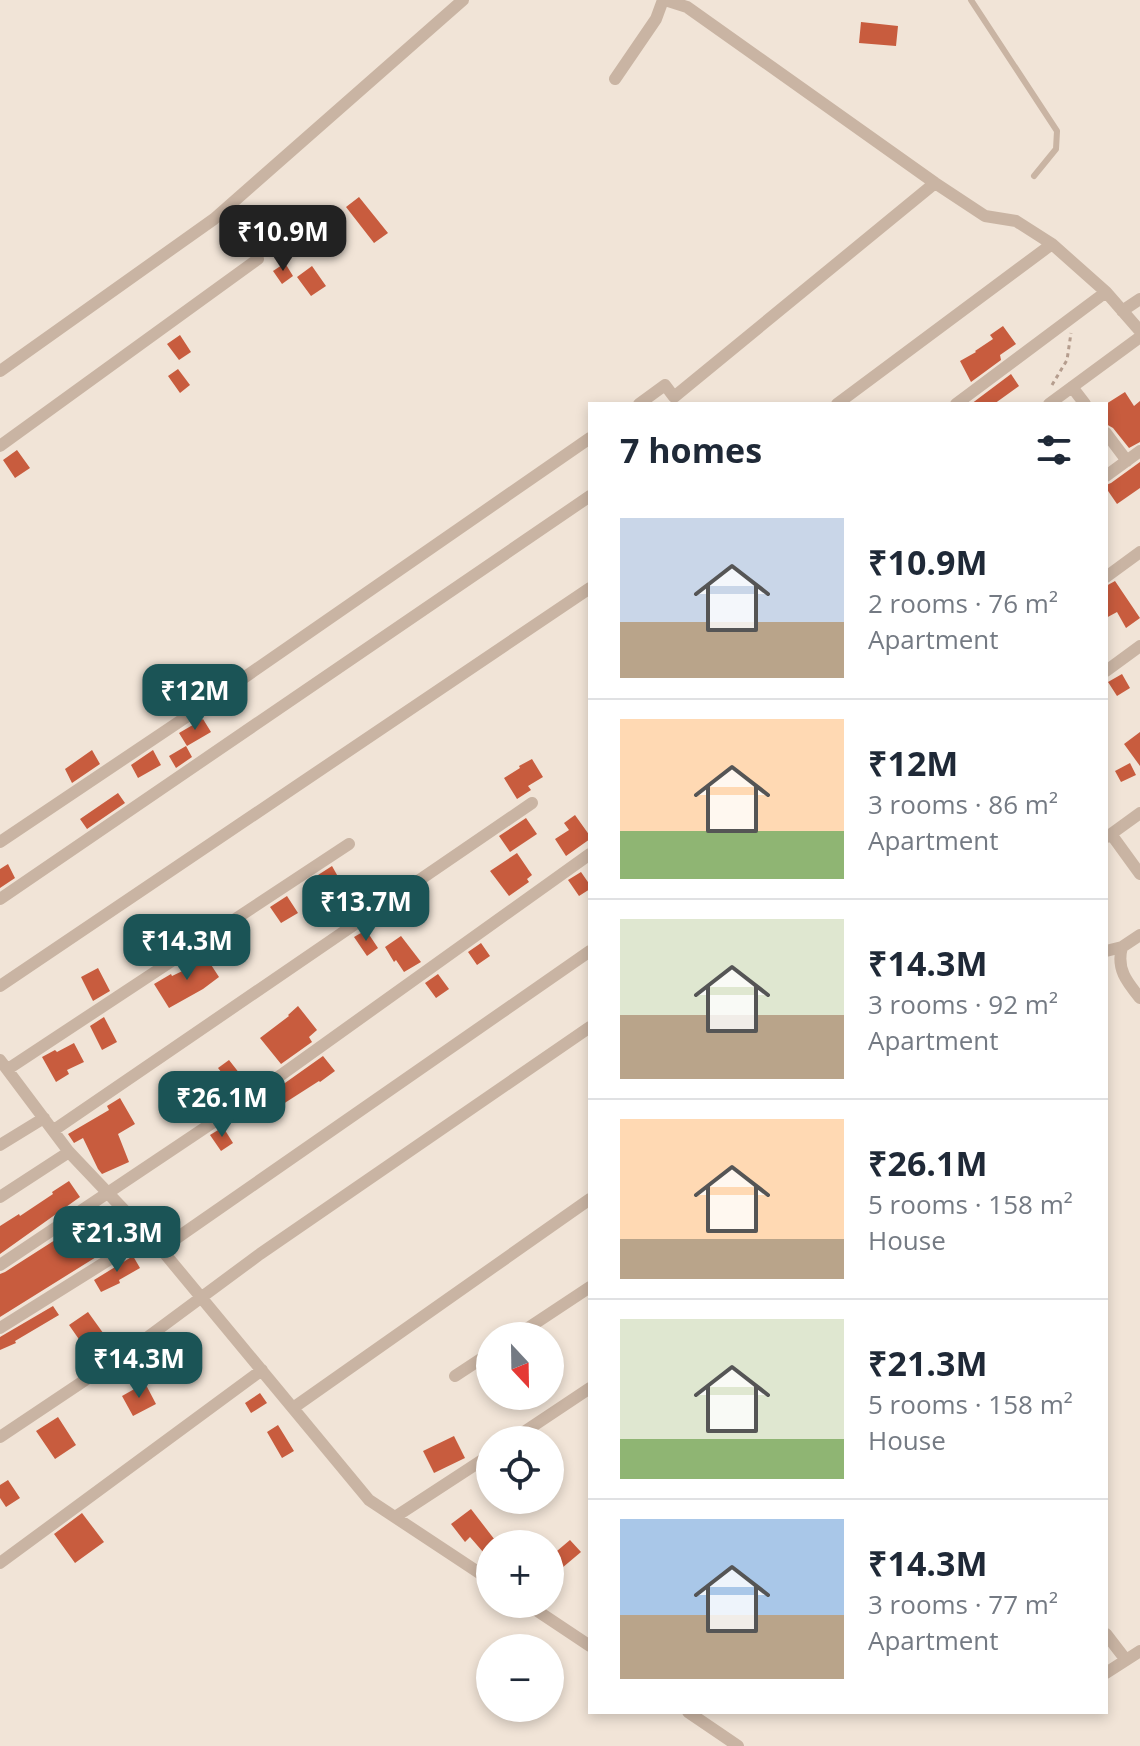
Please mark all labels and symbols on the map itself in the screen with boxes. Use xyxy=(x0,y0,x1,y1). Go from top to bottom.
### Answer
pin: ₹10.9M xyxy=(218,205,348,273)
pin: ₹12M xyxy=(148,664,242,732)
pin: ₹13.7M xyxy=(301,875,431,943)
pin: ₹14.3M xyxy=(122,914,252,982)
pin: ₹26.1M xyxy=(157,1071,287,1139)
pin: ₹21.3M xyxy=(52,1206,182,1274)
north arrow xyxy=(476,1322,564,1410)
pin: ₹14.3M xyxy=(74,1332,204,1400)

